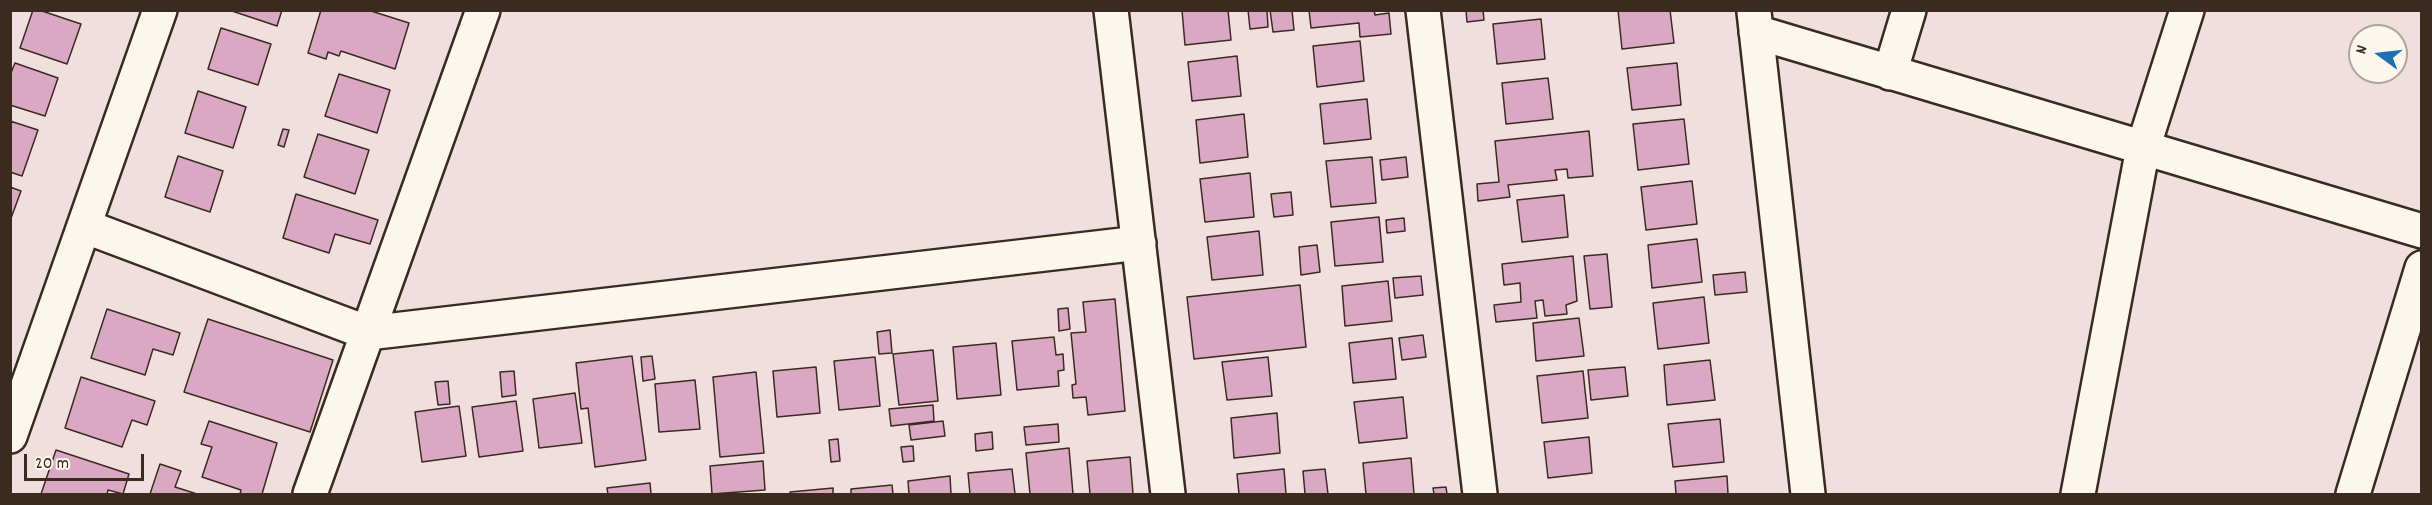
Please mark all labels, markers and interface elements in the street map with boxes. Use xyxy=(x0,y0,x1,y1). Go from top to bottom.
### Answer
north arrow xyxy=(2348,24,2408,84)
text: N xyxy=(2350,43,2374,57)
scale bar xyxy=(27,442,147,480)
text: 20 m xyxy=(35,452,69,477)

